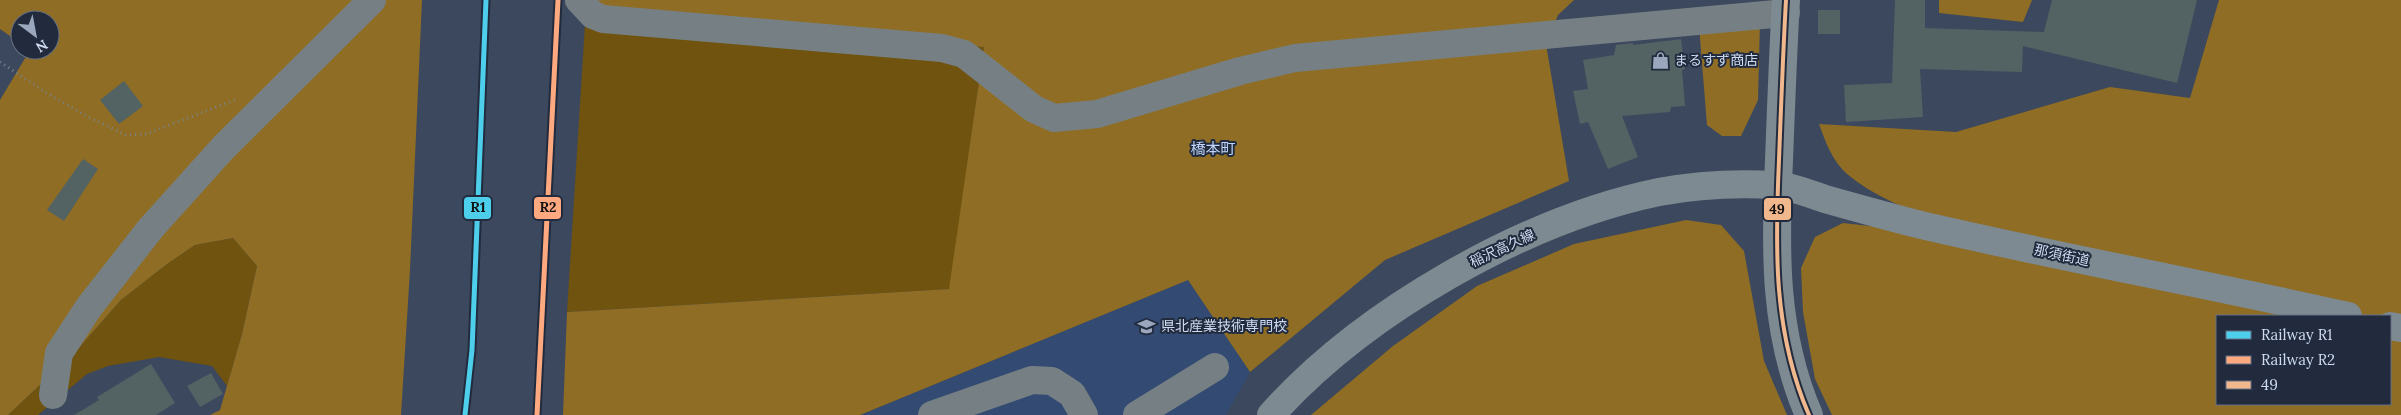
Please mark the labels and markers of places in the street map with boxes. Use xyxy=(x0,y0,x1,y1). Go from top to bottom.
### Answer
shop icon: まるすず商店 xyxy=(1650,50,1670,70)
place label: まるすず商店 xyxy=(1674,51,1758,69)
school or university icon: 県北産業技術専門校 xyxy=(1137,316,1157,336)
place label: 県北産業技術専門校 xyxy=(1161,317,1287,335)

